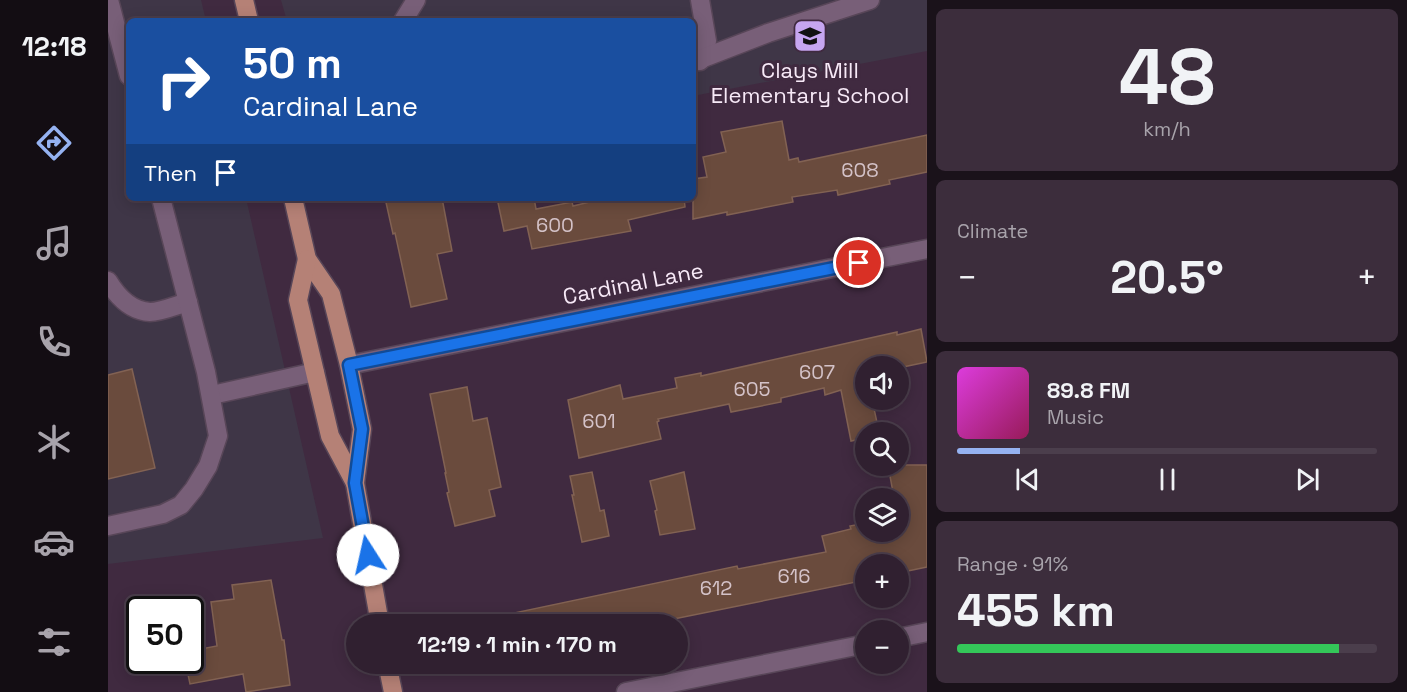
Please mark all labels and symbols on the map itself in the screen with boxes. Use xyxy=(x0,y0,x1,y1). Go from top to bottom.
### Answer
school or university icon: Clays Mill Elementary School xyxy=(792,18,828,54)
place label: Clays Mill Elementary School xyxy=(711,56,909,109)
house number: 608 xyxy=(841,157,879,183)
house number: 600 xyxy=(536,212,574,238)
pin xyxy=(833,237,884,288)
street label: Cardinal Lane xyxy=(560,256,706,310)
house number: 607 xyxy=(799,359,835,385)
house number: 605 xyxy=(733,376,771,402)
house number: 601 xyxy=(582,408,616,434)
position arrow xyxy=(336,523,400,587)
house number: 616 xyxy=(778,563,810,589)
house number: 612 xyxy=(700,575,732,601)
speed limit sign: 50 xyxy=(126,596,204,674)

